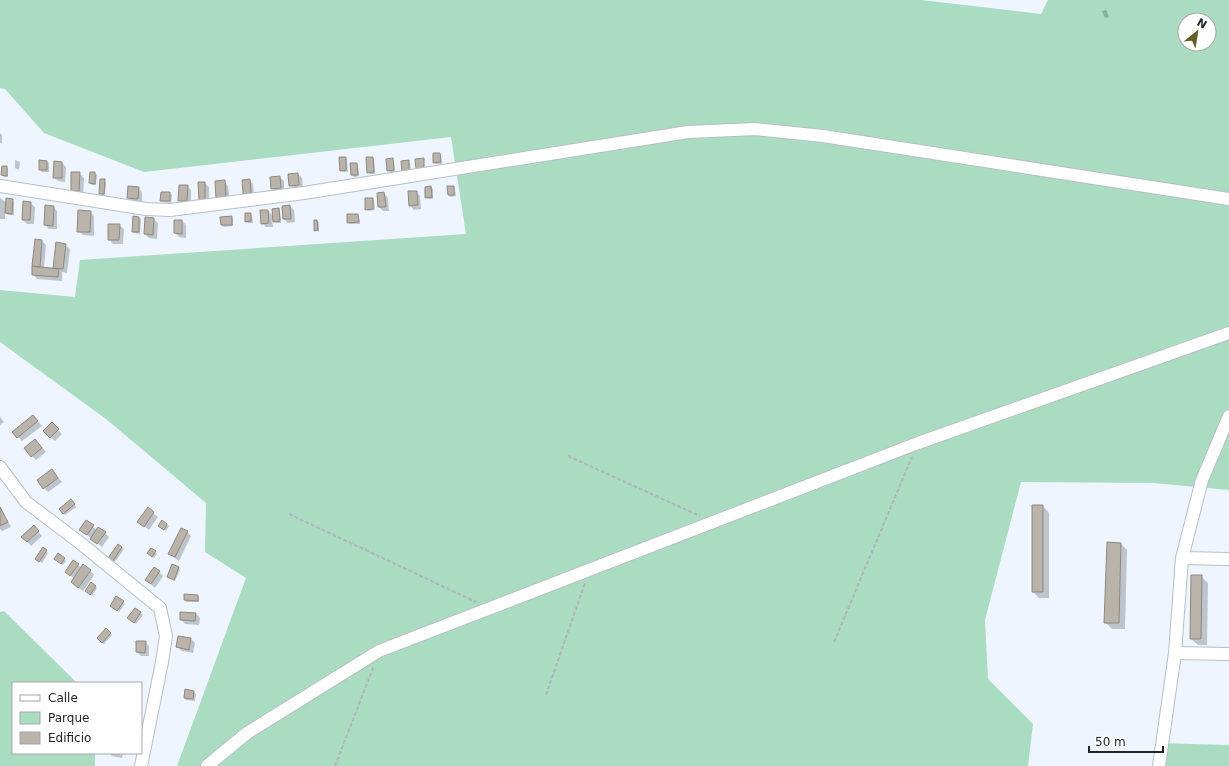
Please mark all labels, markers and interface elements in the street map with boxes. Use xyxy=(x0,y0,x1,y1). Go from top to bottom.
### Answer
north arrow xyxy=(1177,12,1217,52)
text: N xyxy=(1195,16,1209,32)
legend xyxy=(12,682,142,754)
text: Calle xyxy=(48,691,78,705)
text: Parque xyxy=(48,711,89,725)
scale bar xyxy=(1089,728,1163,754)
text: Edificio xyxy=(48,731,91,745)
text: 50 m xyxy=(1095,735,1126,749)

